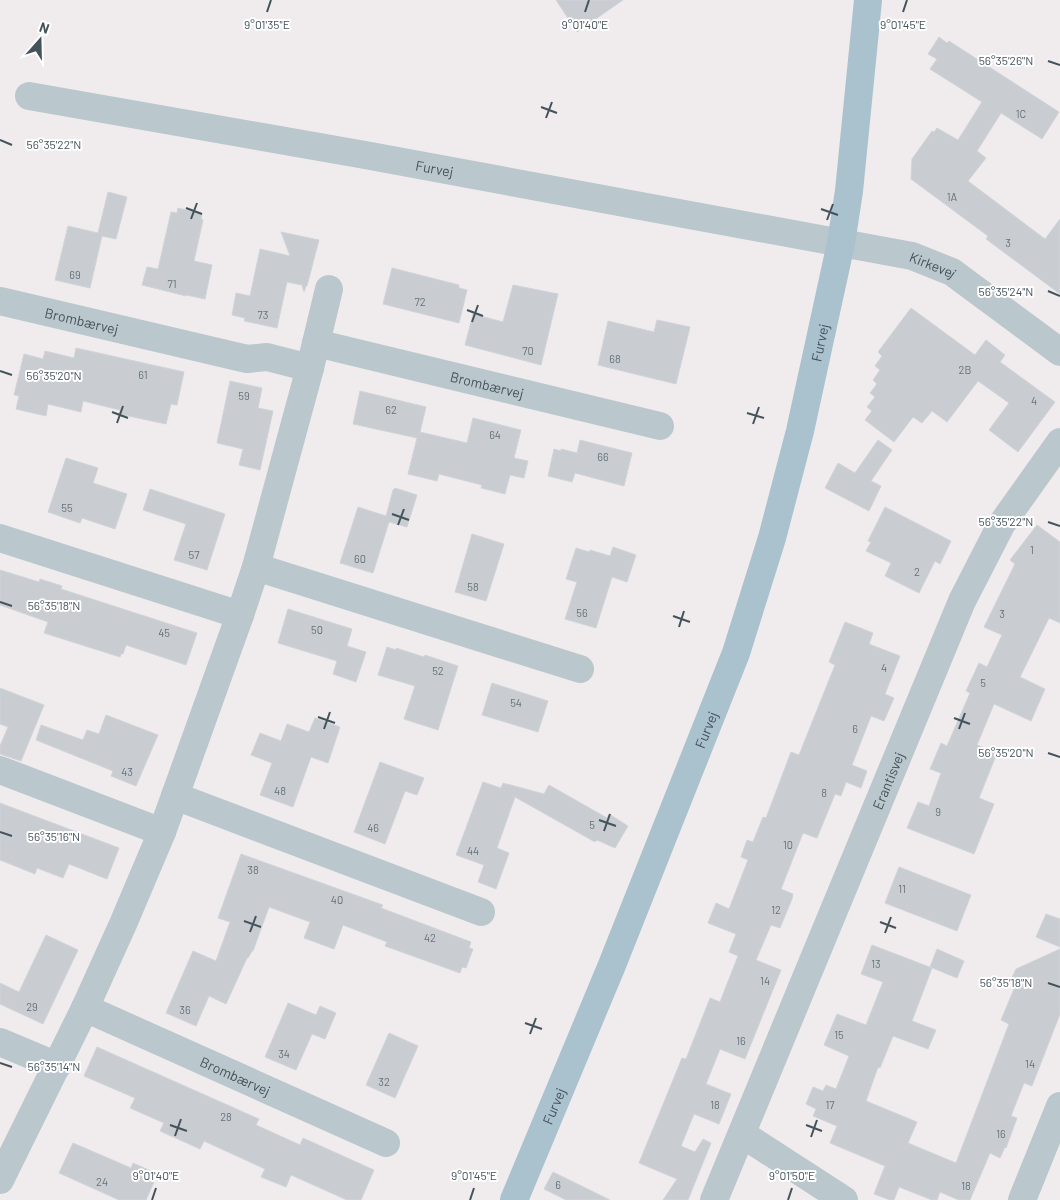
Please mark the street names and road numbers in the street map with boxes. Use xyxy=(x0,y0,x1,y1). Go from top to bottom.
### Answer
street label: Furvej xyxy=(414,156,455,180)
street label: Kirkevej xyxy=(907,247,960,281)
street label: Brombærvej xyxy=(43,303,120,337)
street label: Furvej xyxy=(807,322,832,363)
street label: Brombærvej xyxy=(449,367,526,401)
street label: Furvej xyxy=(691,709,721,750)
street label: Erantisvej xyxy=(868,749,907,812)
street label: Brombærvej xyxy=(198,1052,273,1099)
street label: Furvej xyxy=(538,1085,568,1127)

